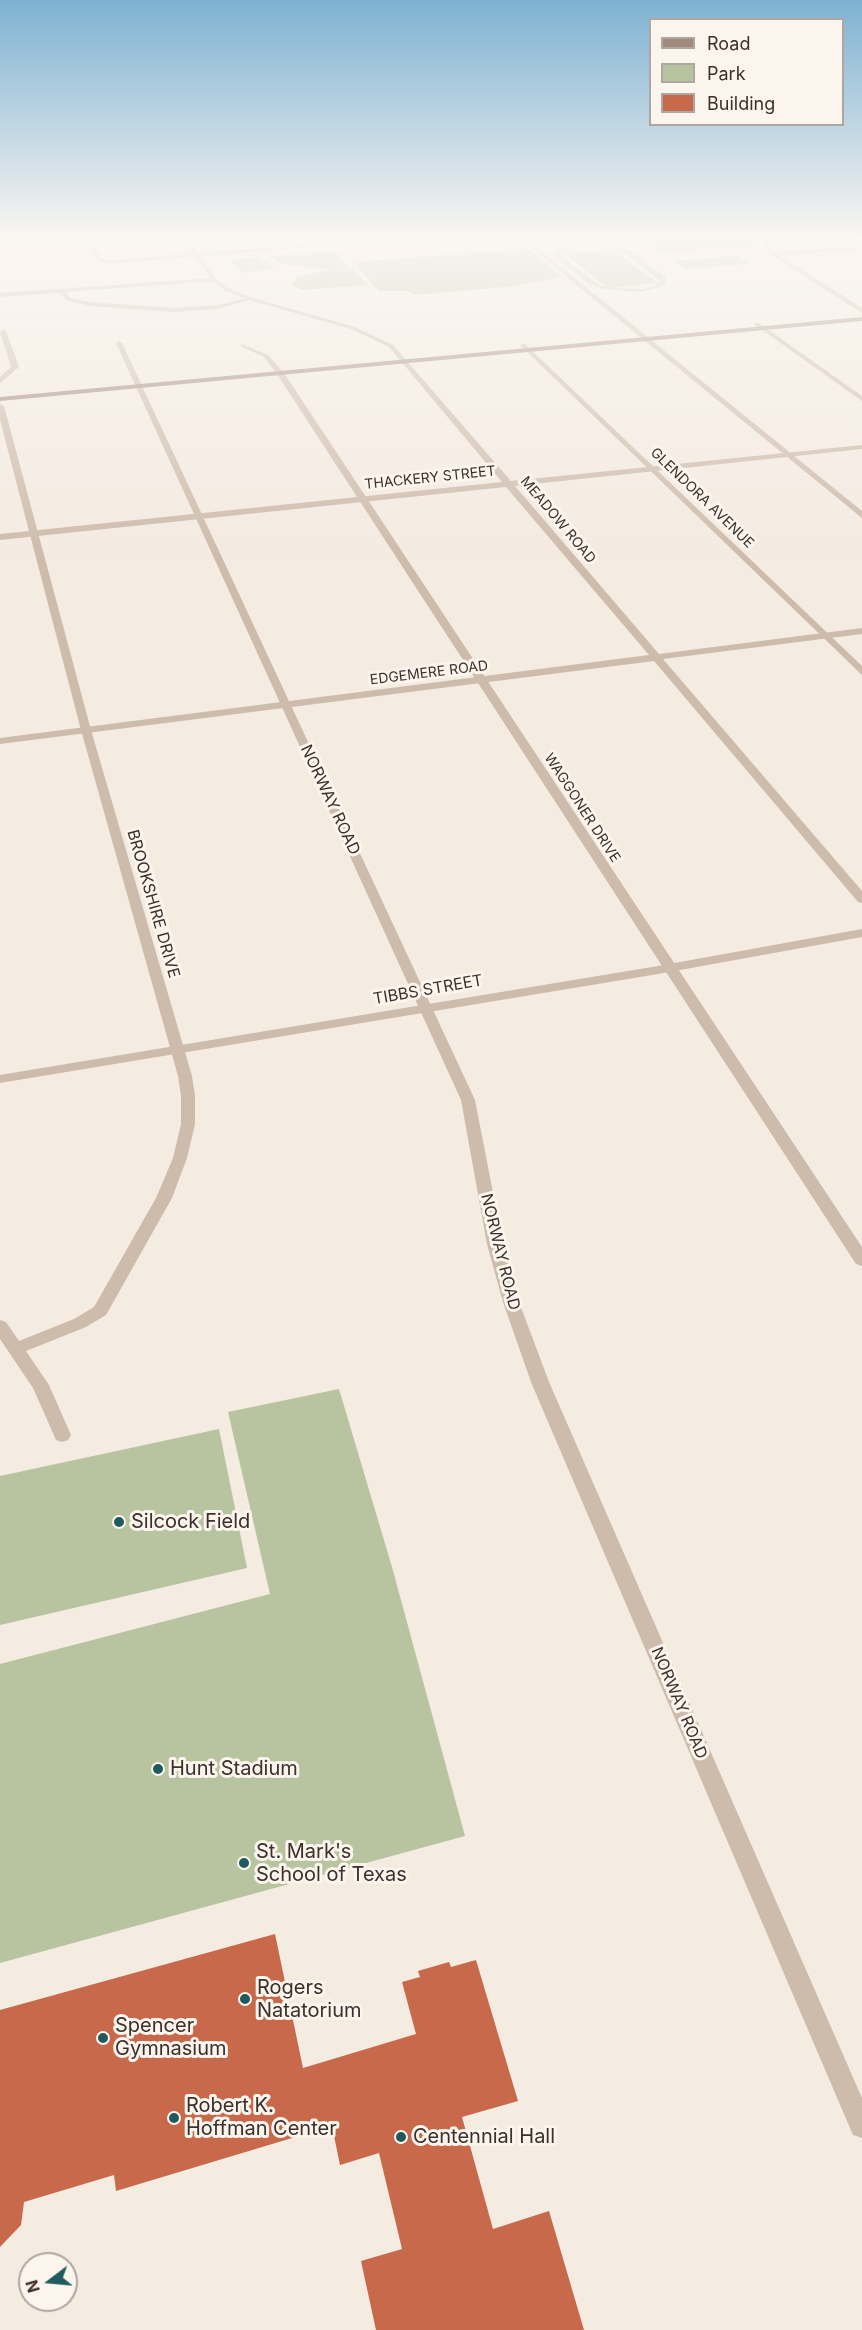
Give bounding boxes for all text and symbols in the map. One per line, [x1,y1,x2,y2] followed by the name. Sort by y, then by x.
[649,18,844,126] legend
[707,33,750,54] text: Road
[707,63,746,84] text: Park
[707,93,775,114] text: Building
[647,444,757,552] street label: GLENDORA AVENUE
[364,463,496,493] street label: THACKERY STREET
[517,473,599,567] street label: MEADOW ROAD
[369,657,489,689] street label: EDGEMERE ROAD
[296,742,364,858] street label: NORWAY ROAD
[540,750,624,866] street label: WAGGONER DRIVE
[123,828,183,980] street label: BROOKSHIRE DRIVE
[372,971,484,1009] street label: TIBBS STREET
[476,1192,524,1312] street label: NORWAY ROAD
[131,1510,250,1534] place label: Silcock Field
[112,1515,126,1529] marker: Silcock Field
[647,1644,711,1762] street label: NORWAY ROAD
[170,1757,298,1781] place label: Hunt Stadium
[151,1762,165,1776] marker: Hunt Stadium
[256,1840,407,1887] place label: St. Mark's School of Texas
[237,1856,251,1870] marker: St. Mark's School of Texas
[257,1976,362,2023] place label: Rogers Natatorium
[238,1992,252,2006] marker: Rogers Natatorium
[115,2014,226,2061] place label: Spencer Gymnasium
[96,2031,110,2045] marker: Spencer Gymnasium
[186,2094,337,2141] place label: Robert K. Hoffman Center
[167,2111,181,2125] marker: Robert K. Hoffman Center
[413,2125,555,2149] place label: Centennial Hall
[394,2130,408,2144] marker: Centennial Hall
[18,2252,78,2312] north arrow
[21,2278,44,2295] text: N

